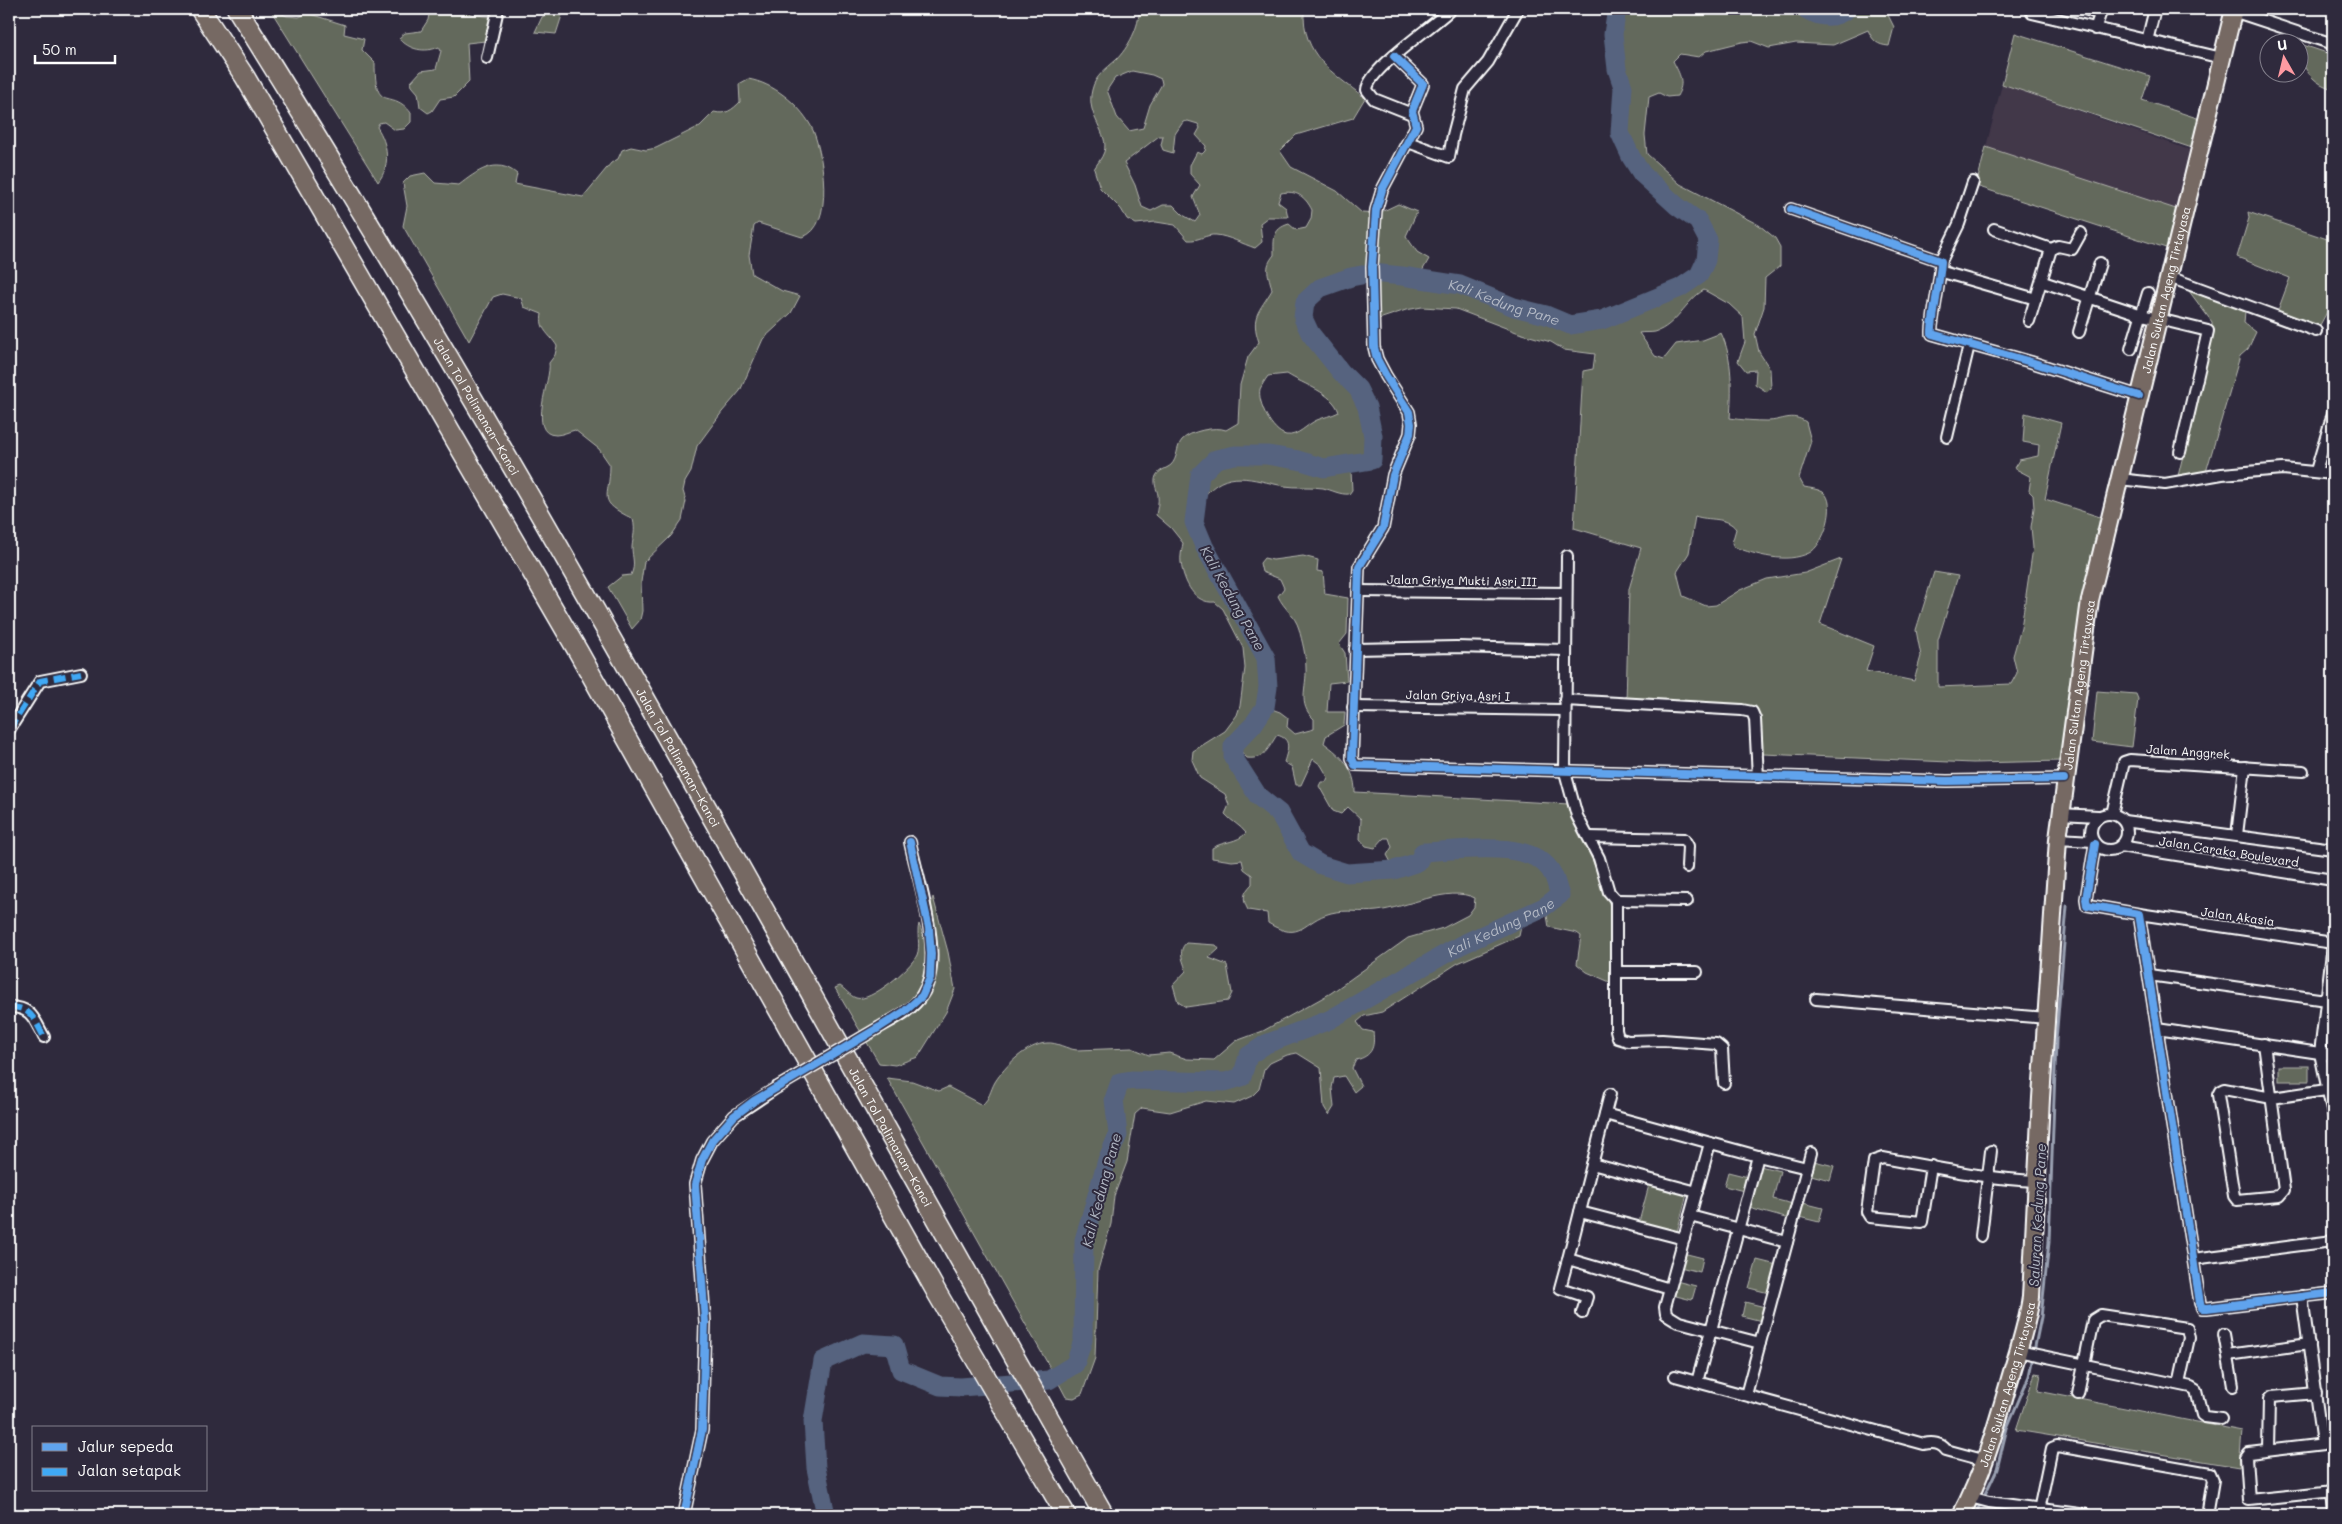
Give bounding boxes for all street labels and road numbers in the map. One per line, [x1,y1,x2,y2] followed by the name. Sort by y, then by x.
[2138,205,2194,375] street label: Jalan Sultan Ageng Tirtayasa
[430,334,524,478] street label: Jalan Tol Palimanan–Kanci
[1387,571,1537,589] street label: Jalan Griya Mukti Asri III
[2059,599,2098,771] street label: Jalan Sultan Ageng Tirtayasa
[633,685,724,830] street label: Jalan Tol Palimanan–Kanci
[1406,686,1510,704] street label: Jalan Griya Asri I
[2146,740,2230,762] street label: Jalan Anggrek
[2158,832,2300,870] street label: Jalan Caraka Boulevard
[2200,903,2276,929] street label: Jalan Akasia
[846,1064,936,1209] street label: Jalan Tol Palimanan–Kanci
[1975,1301,2038,1469] street label: Jalan Sultan Ageng Tirtayasa

